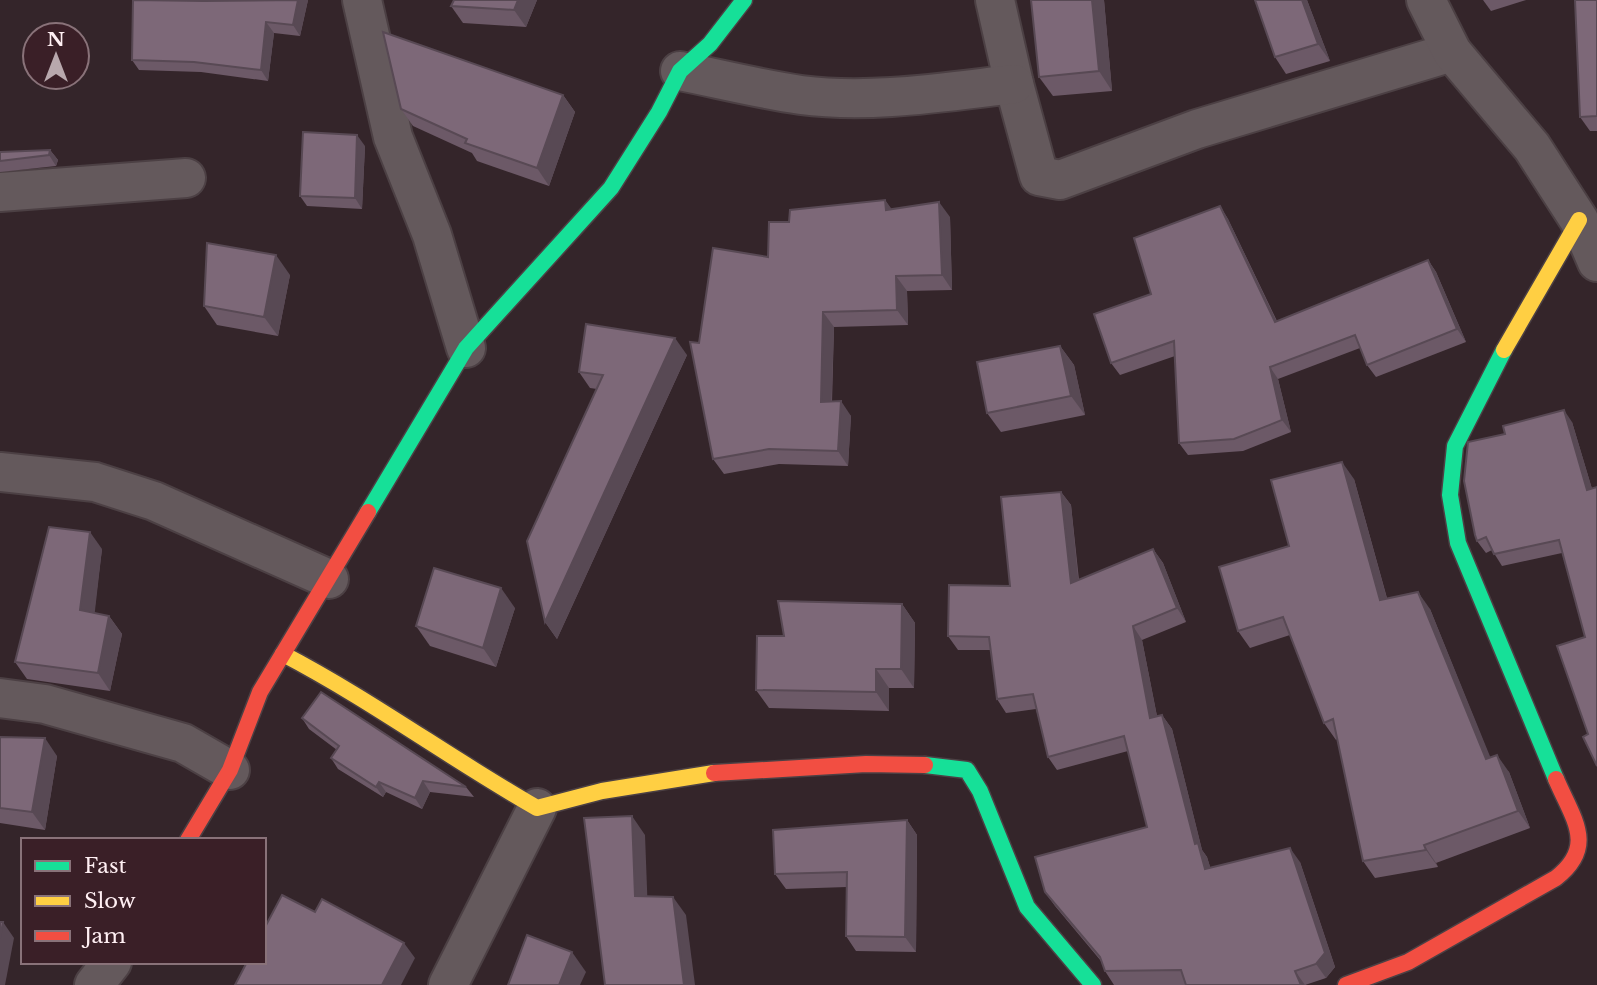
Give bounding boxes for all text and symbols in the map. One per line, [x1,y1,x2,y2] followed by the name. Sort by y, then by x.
[21,21,91,91] north arrow
[47,28,65,51] text: N
[21,838,266,964] legend
[84,853,126,879] text: Fast
[84,888,136,914] text: Slow
[81,923,126,949] text: Jam

